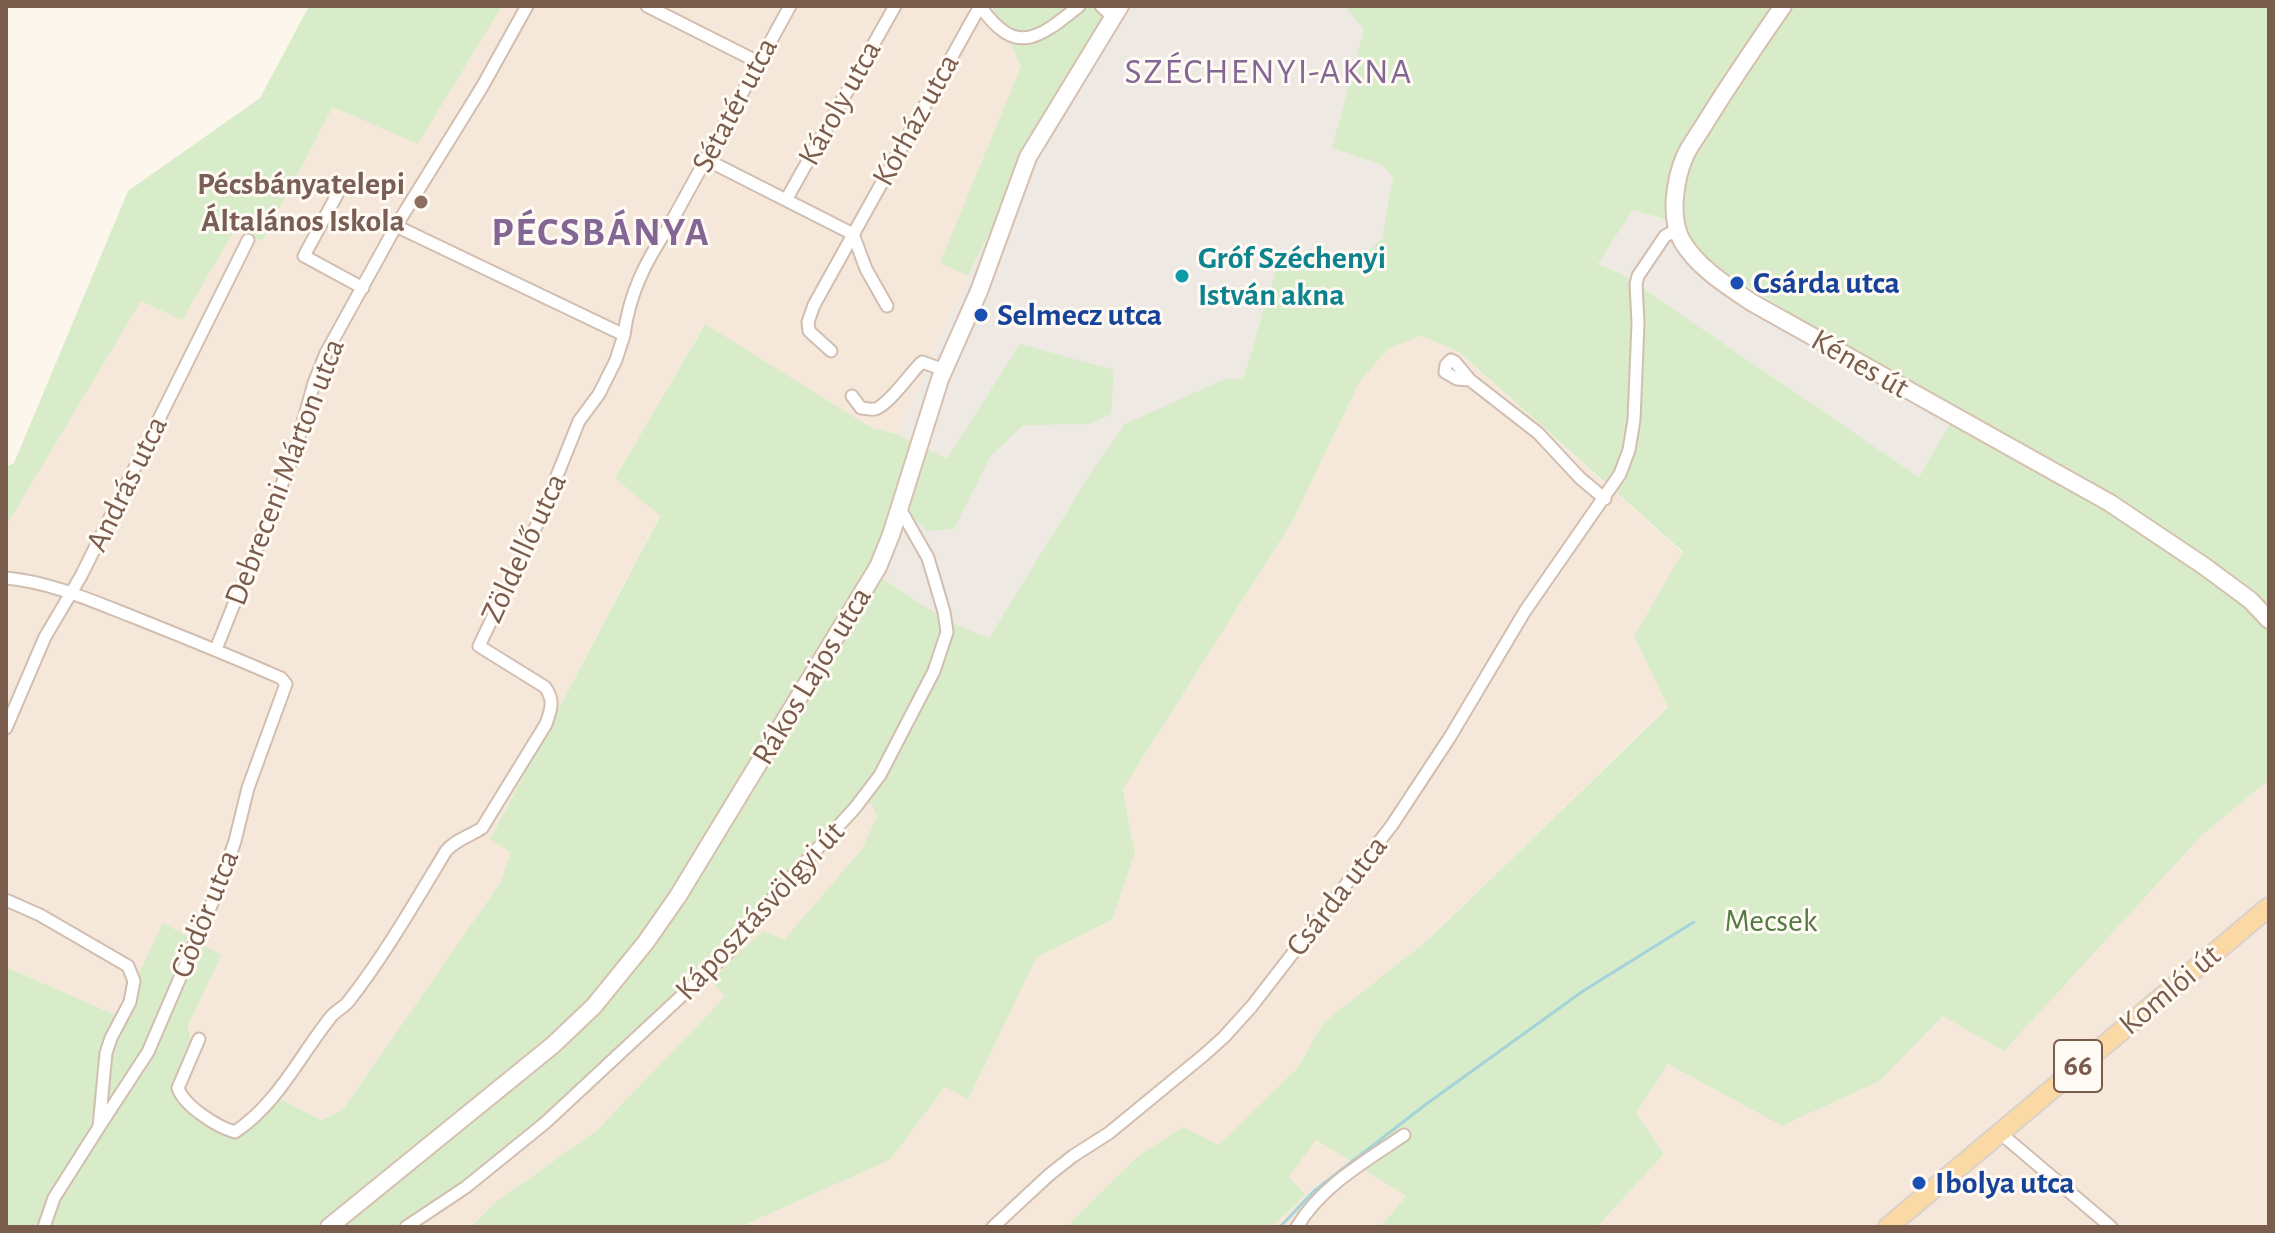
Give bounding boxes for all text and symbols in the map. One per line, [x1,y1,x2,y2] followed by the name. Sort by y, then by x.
[683,31,787,179] street label: Sétatér utca
[790,34,890,172] street label: Károly utca
[864,47,968,193] street label: Kórház utca
[1125,50,1413,94] district label: SZÉCHENYI-AKNA
[197,165,405,240] place label: Pécsbányatelepi Általános Iskola
[412,193,430,211] marker: Pécsbányatelepi Általános Iskola
[491,209,711,257] district label: PÉCSBÁNYA
[1198,239,1386,314] place label: Gróf Széchenyi István akna
[1753,264,1900,302] place label: Csárda utca
[1173,267,1191,285] marker: Gróf Széchenyi István akna
[1728,274,1746,292] marker: Csárda utca
[997,296,1162,334] place label: Selmecz utca
[972,306,990,324] marker: Selmecz utca
[1804,321,1916,407] street label: Kénes út
[216,333,354,611] street label: Debreceni Márton utca
[78,410,176,558] street label: András utca
[473,467,575,629] street label: Zöldellő utca
[744,580,880,772] street label: Rákos Lajos utca
[667,813,853,1009] street label: Káposztásvölgyi út
[1278,828,1396,964] street label: Csárda utca
[162,844,248,984] street label: Gödör utca
[1725,902,1817,940] park label: Mecsek
[2111,936,2229,1044] street label: Komlói út
[2054,1040,2102,1092] road number: 66
[1935,1164,2075,1202] place label: Ibolya utca
[1910,1174,1928,1192] marker: Ibolya utca

